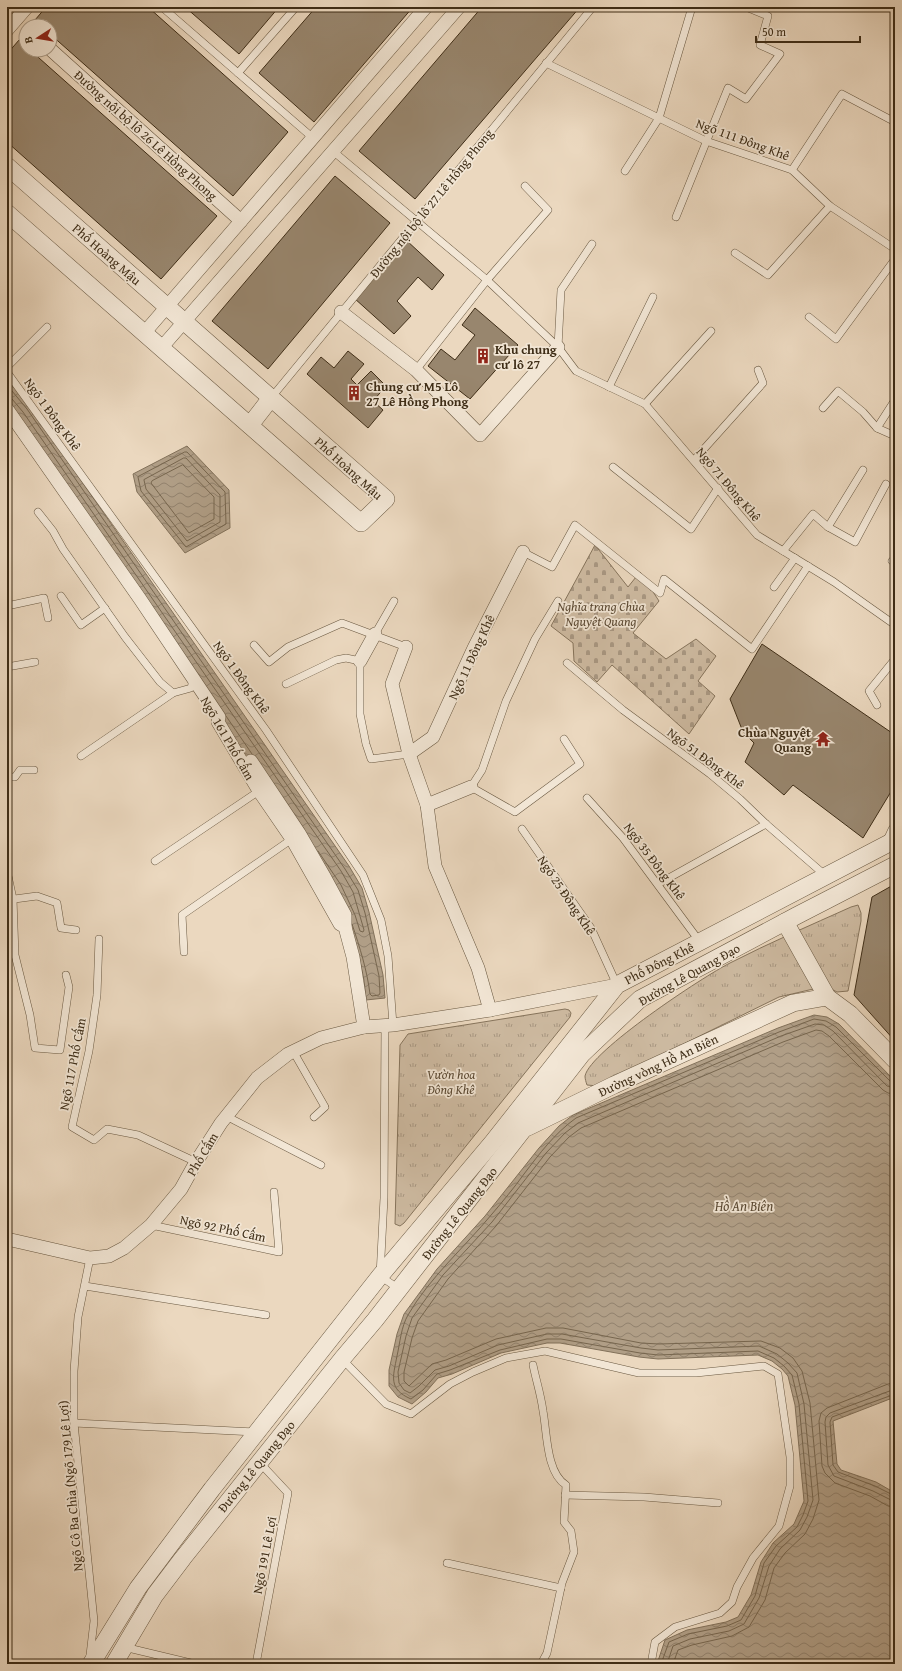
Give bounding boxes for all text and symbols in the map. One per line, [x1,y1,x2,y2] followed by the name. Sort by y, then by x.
[18,18,58,58] north arrow
[756,18,860,44] scale bar
[762,23,786,40] text: 50 m
[20,35,37,45] text: B
[70,66,222,205] street label: Đường nội bộ lô 26 Lê Hồng Phong
[693,114,792,165] street label: Ngõ 111 Đông Khê
[365,124,498,282] street label: Đường nội bộ lô 27 Lê Hồng Phong
[68,219,145,290] street label: Phố Hoàng Mậu
[495,340,557,374] place label: Khu chung cư lô 27
[474,347,492,365] building icon: Khu chung cư lô 27
[20,374,86,455] street label: Ngõ 1 Đông Khê
[366,377,469,411] place label: Chung cư M5 Lô 27 Lê Hồng Phong
[345,384,363,402] building icon: Chung cư M5 Lô 27 Lê Hồng Phong
[310,433,387,504] street label: Phố Hoàng Mậu
[692,443,765,526] street label: Ngõ 71 Đông Khê
[557,597,645,631] park label: Nghĩa trang Chùa Nguyệt Quang
[443,611,500,703] street label: Ngõ 11 Đông Khê
[209,637,275,718] street label: Ngõ 1 Đông Khê
[196,693,259,784] street label: Ngõ 161 Phố Cấm
[663,723,748,794] street label: Ngõ 51 Đông Khê
[738,723,811,757] place label: Chùa Nguyệt Quang
[814,730,832,748] temple icon: Chùa Nguyệt Quang
[619,819,690,904] street label: Ngõ 35 Đông Khê
[533,852,600,939] street label: Ngõ 25 Đông Khê
[621,938,697,989] street label: Phố Đông Khê
[635,938,744,1010] street label: Đường Lê Quang Đạo
[54,1016,91,1112] street label: Ngõ 117 Phố Cấm
[595,1029,722,1102] street label: Đường vòng Hồ An Biên
[427,1065,475,1099] park label: Vườn hoa Đông Khê
[182,1129,223,1180] street label: Phố Cấm
[417,1162,502,1264] street label: Đường Lê Quang Đạo
[714,1196,773,1216] water label: Hồ An Biên
[178,1210,268,1247] street label: Ngõ 92 Phố Cấm
[54,1400,87,1572] street label: Ngõ Cô Ba Chìa (Ngõ 179 Lê Lợi)
[213,1416,300,1516] street label: Đường Lê Quang Đạo
[248,1514,281,1595] street label: Ngõ 191 Lê Lợi

